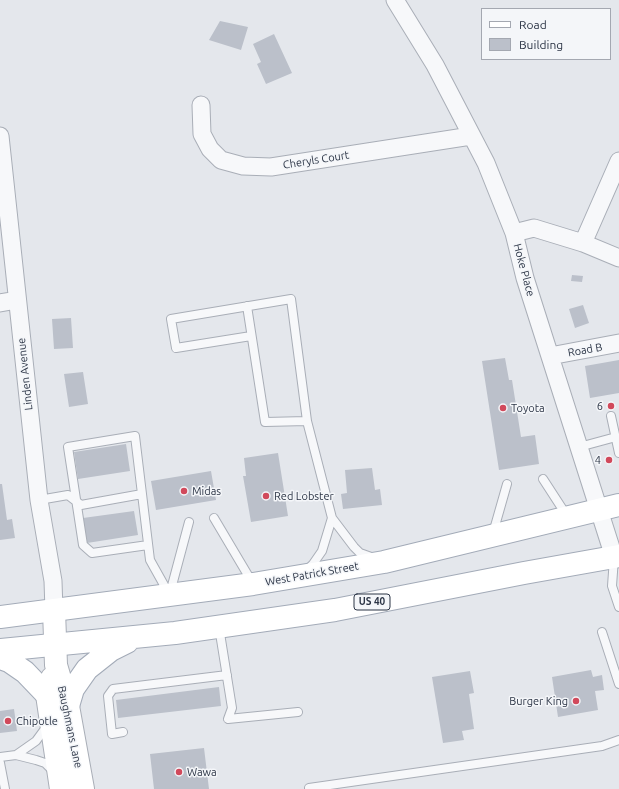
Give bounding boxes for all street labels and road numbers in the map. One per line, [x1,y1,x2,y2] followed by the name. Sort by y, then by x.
[282,148,350,172] street label: Cheryls Court
[511,242,537,298] street label: Hoke Place
[15,337,35,411] street label: Linden Avenue
[567,340,603,360] street label: Road B
[264,559,360,589] street label: West Patrick Street
[354,594,390,610] road number: US 40
[55,685,85,769] street label: Baughmans Lane

